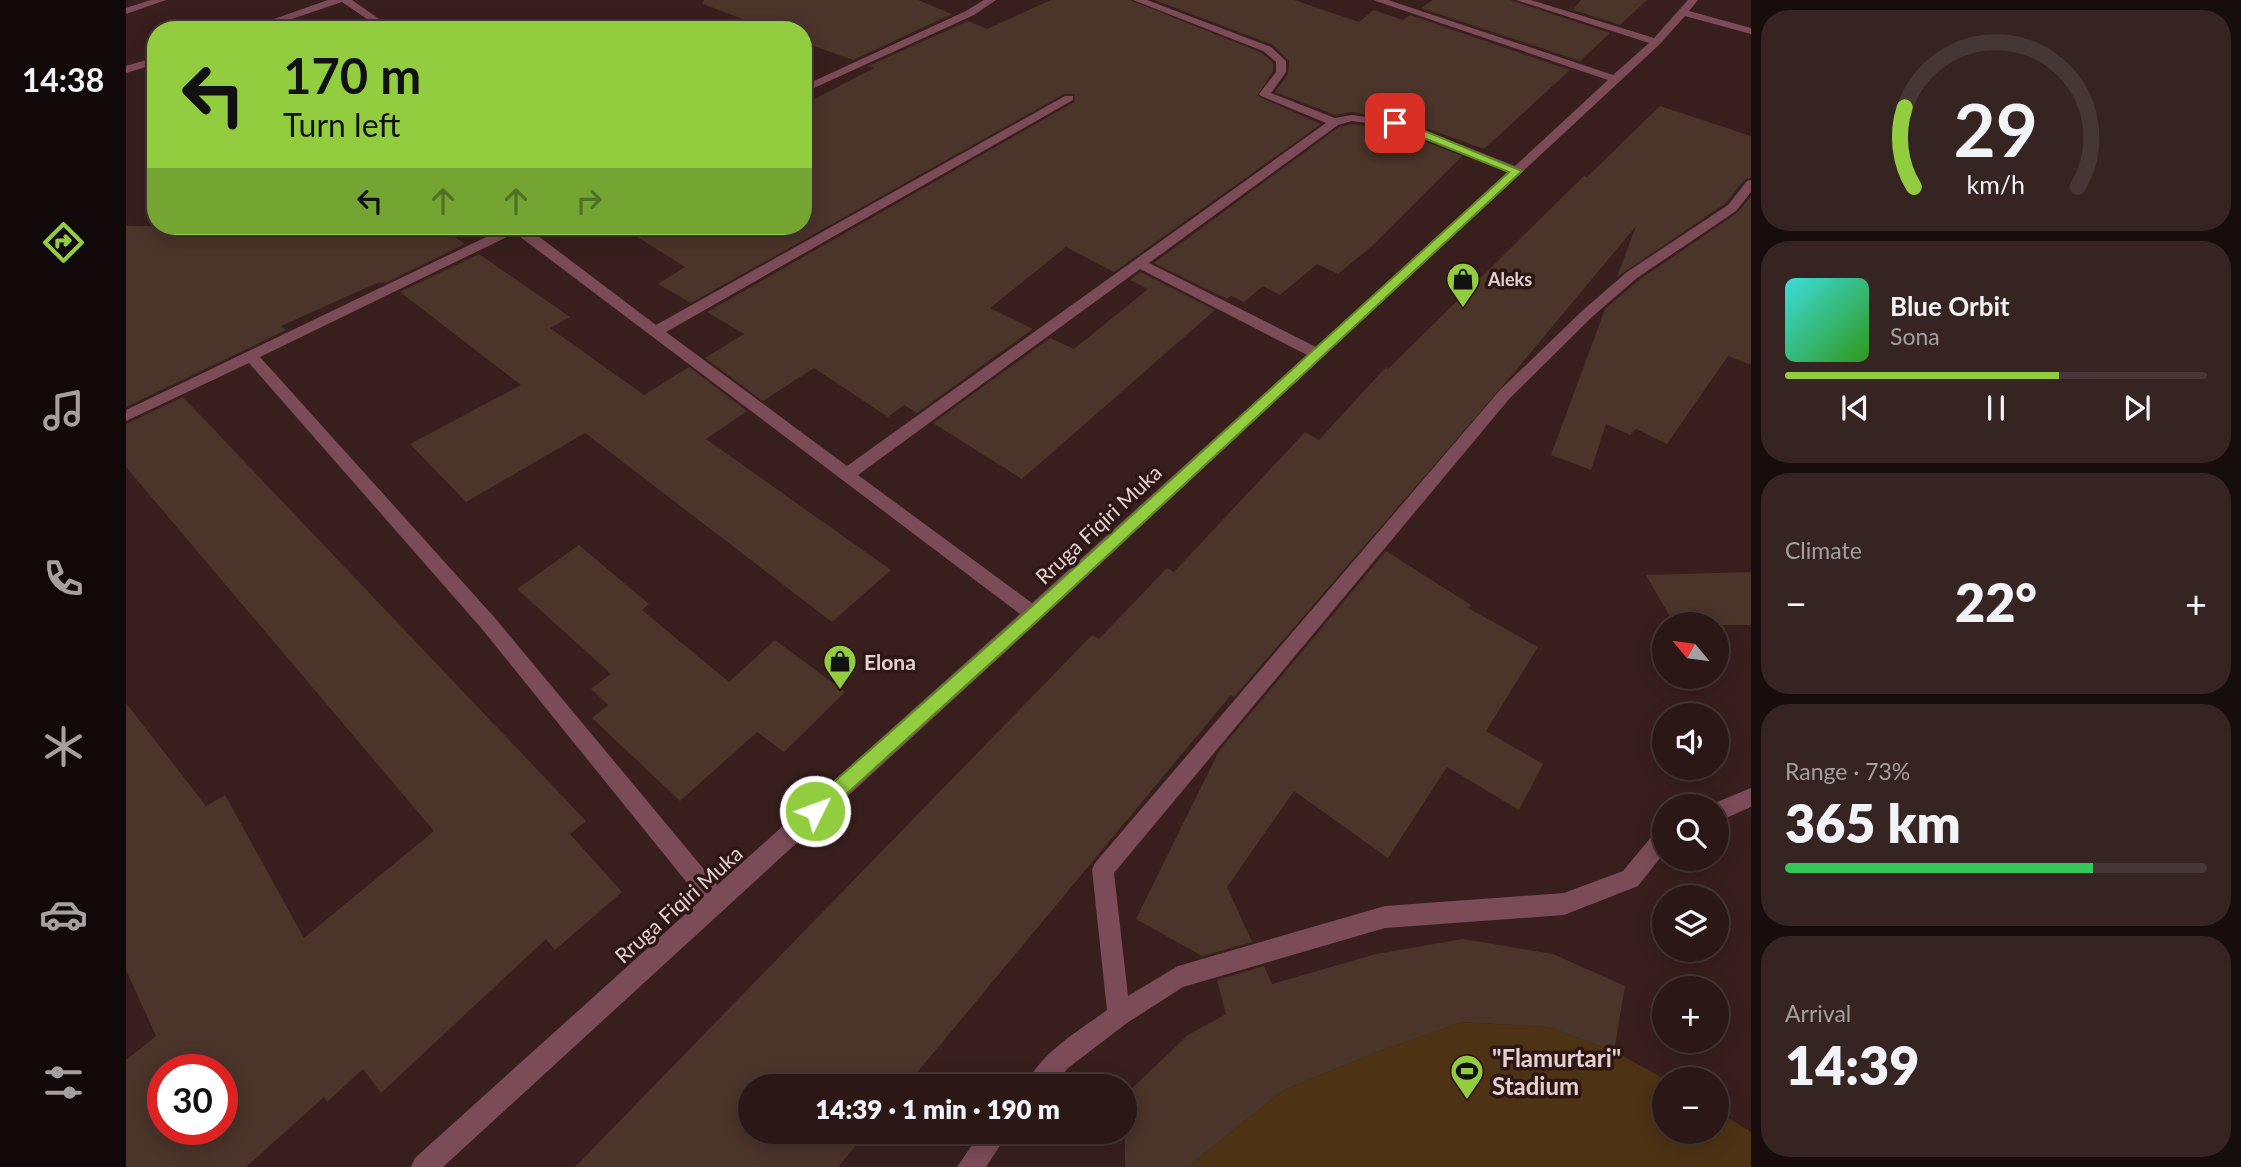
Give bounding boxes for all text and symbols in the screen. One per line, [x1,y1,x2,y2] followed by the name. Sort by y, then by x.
[283,46,421,104] text: 170 m
[168,49,259,140] icon: left
[22,60,104,99] text: 14:38
[1954,85,2038,173] text: 29
[1365,93,1425,153] pin
[1376,104,1414,142] icon: arrive
[283,105,400,144] text: Turn left
[1967,169,2025,199] text: km/h
[351,182,389,220] icon: left
[424,182,462,220] icon: ahead
[497,182,535,220] icon: ahead
[570,182,608,220] icon: right
[39,218,88,267] icon: directions
[1444,260,1482,309] shop icon: Aleks
[1487,268,1532,290] place label: Aleks
[1890,290,2010,322] text: Blue Orbit
[1890,322,1940,350] text: Sona
[39,386,88,435] icon: music
[1836,389,1874,427] icon: previous
[1977,389,2015,427] icon: pause
[2118,389,2156,427] icon: next
[1030,459,1166,589] street label: Rruga Fiqiri Muka
[1785,536,1862,564] text: Climate
[39,554,88,603] icon: phone
[1955,571,2037,633] text: 22°
[1785,580,1807,626] text: −
[2185,580,2207,626] text: +
[1652,612,1729,690] north arrow
[1652,612,1729,1144] map controls
[821,642,859,691] shop icon: Elona
[864,649,916,674] place label: Elona
[1652,703,1729,780] button: sound
[39,722,88,771] icon: climate
[1785,757,1910,785] text: Range · 73%
[778,774,852,848] position arrow
[1785,792,1961,854] text: 365 km
[1652,794,1729,871] button: search
[609,840,747,968] street label: Rruga Fiqiri Muka
[1652,885,1729,962] button: layers
[39,890,88,939] icon: car
[1652,976,1729,1053] button: +
[1785,999,1851,1027] text: Arrival
[1785,1034,1919,1096] text: 14:39
[1492,1043,1621,1100] place label: "Flamurtari" Stadium
[1448,1052,1486,1101] sports icon: "Flamurtari" Stadium
[147,1054,238,1145] speed limit sign: 30
[39,1058,88,1107] icon: filters
[1652,1067,1729,1144] button: −
[815,1093,1060,1125] text: 14:39 · 1 min · 190 m

